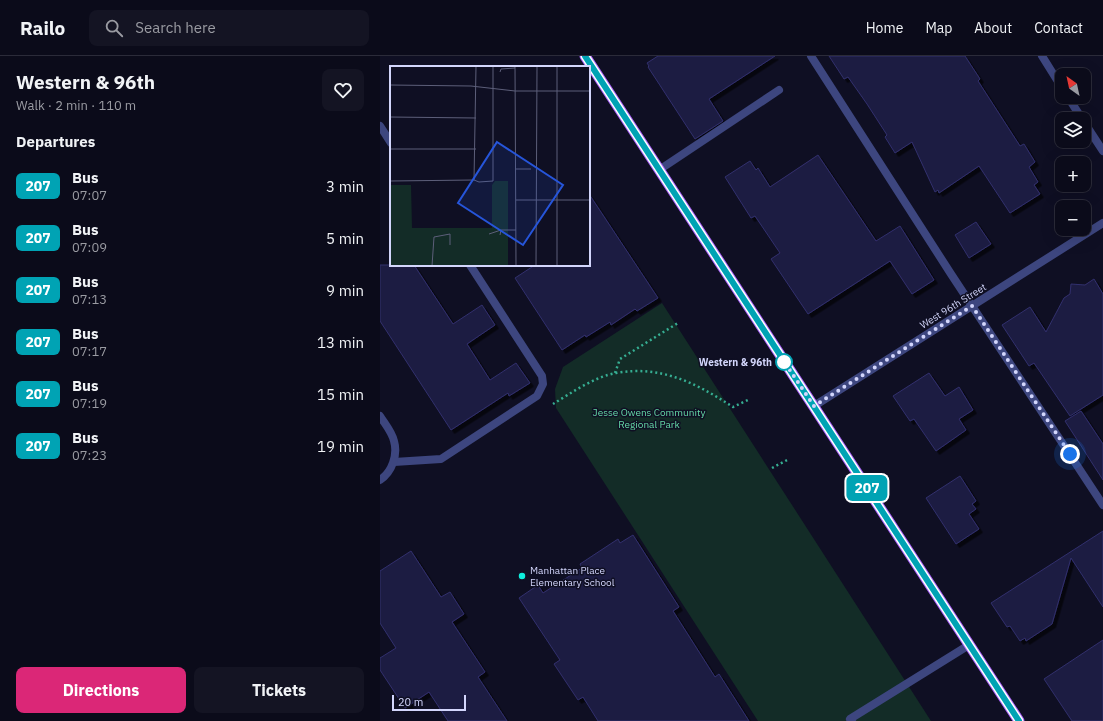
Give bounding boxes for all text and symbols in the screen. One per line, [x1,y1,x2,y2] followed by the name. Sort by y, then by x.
[89,10,369,46] search box
[20,16,65,40] text: Railo
[103,17,125,39] icon: search
[135,18,216,37] text: Search here
[866,19,903,37] text: Home
[925,19,952,37] text: Map
[974,19,1012,37] text: About
[1034,19,1083,37] text: Contact
[390,66,590,266] inset map
[1055,68,1091,104] north arrow
[1055,68,1091,236] map controls
[322,69,364,111] button: heart
[16,70,155,94] text: Western & 96th
[16,97,136,114] text: Walk · 2 min · 110 m
[1055,112,1091,148] button: layers
[16,132,95,151] text: Departures
[1055,156,1091,192] button: +
[72,168,99,187] text: Bus
[25,177,51,195] text: 207
[326,177,364,196] text: 3 min
[72,187,107,204] text: 07:07
[1055,200,1091,236] button: −
[72,220,99,239] text: Bus
[25,229,51,247] text: 207
[326,229,364,248] text: 5 min
[72,239,107,256] text: 07:09
[72,272,99,291] text: Bus
[917,280,989,332] street label: West 96th Street
[25,281,51,299] text: 207
[326,281,364,300] text: 9 min
[72,291,107,308] text: 07:13
[72,324,99,343] text: Bus
[25,333,51,351] text: 207
[317,333,364,352] text: 13 min
[72,343,107,360] text: 07:17
[775,353,793,371] marker: Western & 96th
[699,356,772,369] place label: Western & 96th
[72,376,99,395] text: Bus
[25,385,51,403] text: 207
[317,385,364,404] text: 15 min
[72,395,107,412] text: 07:19
[593,406,705,431] park label: Jesse Owens Community Regional Park
[72,428,99,447] text: Bus
[25,437,51,455] text: 207
[317,437,364,456] text: 19 min
[1060,444,1080,464] your location
[72,447,107,464] text: 07:23
[844,475,890,501] line badge: 207
[854,479,880,497] text: 207
[530,564,615,589] place label: Manhattan Place Elementary School
[517,571,527,581] marker: Manhattan Place Elementary School
[16,667,186,713] button: Directions
[194,667,364,713] button: Tickets
[392,693,466,712] scale bar
[398,695,423,709] text: 20 m

